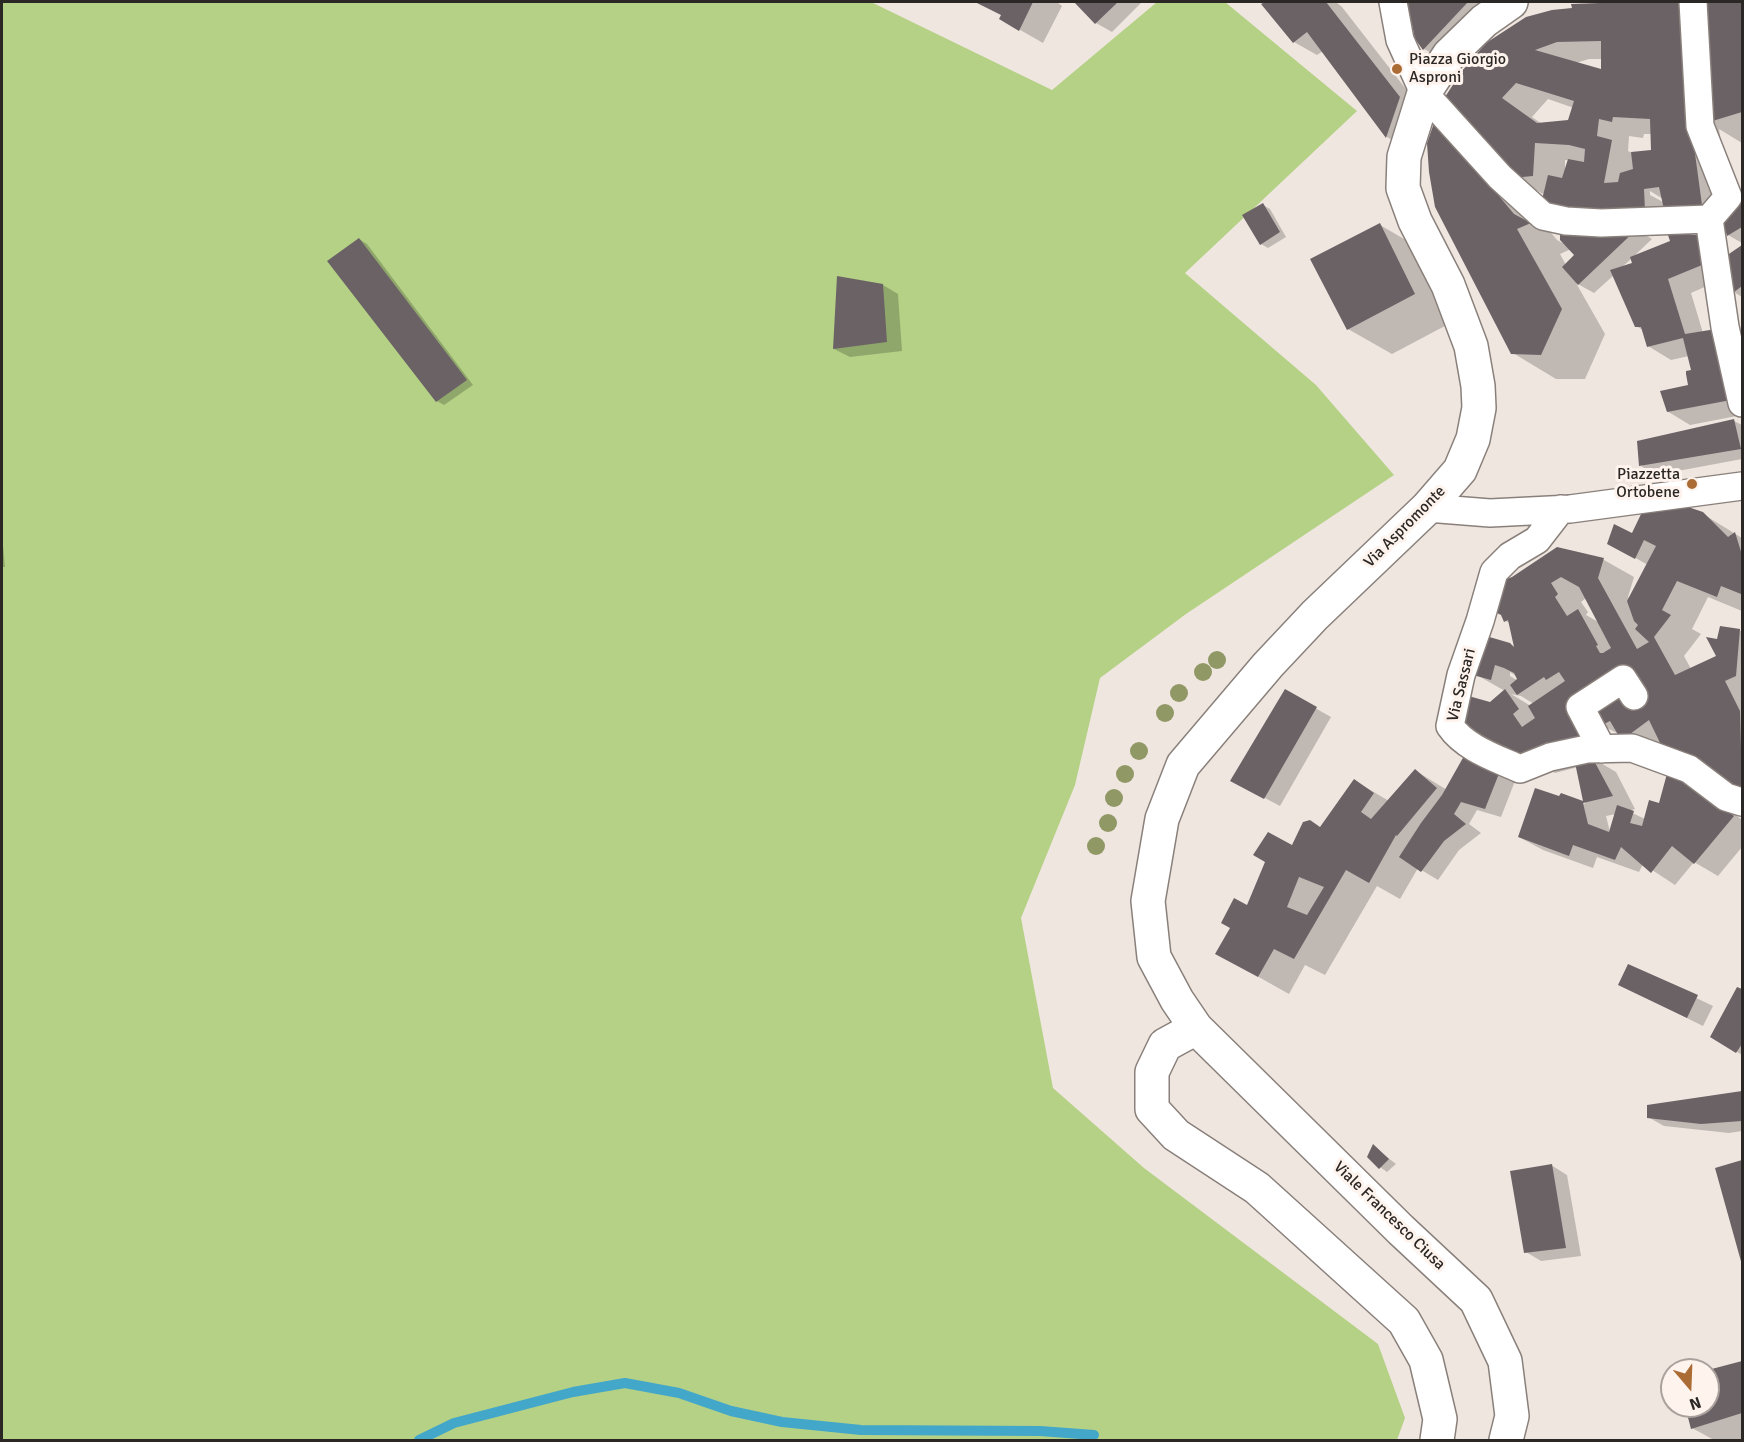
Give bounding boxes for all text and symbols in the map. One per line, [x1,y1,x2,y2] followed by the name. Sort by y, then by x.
[1409,50,1506,88] place label: Piazza Giorgio Asproni
[1390,62,1404,76] marker: Piazza Giorgio Asproni
[1616,465,1680,503] place label: Piazzetta Ortobene
[1685,477,1699,491] marker: Piazzetta Ortobene
[1360,482,1450,572] street label: Via Aspromonte
[1444,646,1480,724] street label: Via Sassari
[1329,1158,1449,1274] street label: Viale Francesco Ciusa
[1660,1358,1720,1418] north arrow
[1687,1392,1704,1414] text: N

